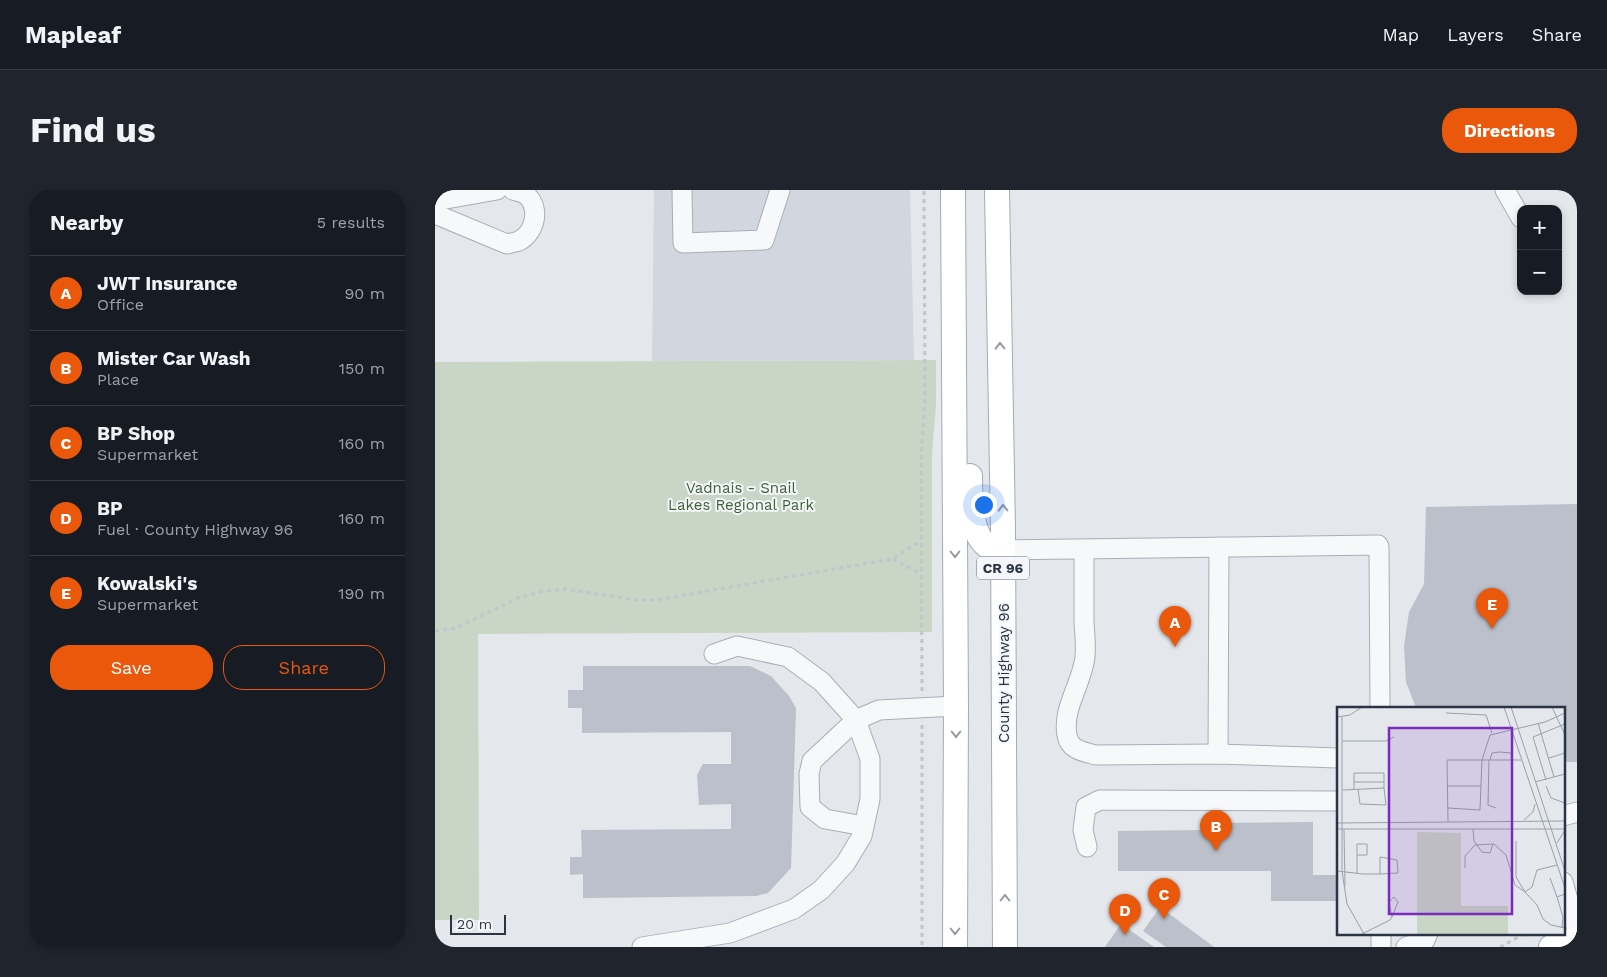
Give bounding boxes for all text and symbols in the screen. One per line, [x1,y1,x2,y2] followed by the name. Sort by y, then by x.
[25,21,121,49] text: Mapleaf
[1382,24,1419,45] text: Map
[1447,24,1504,45] text: Layers
[1532,24,1582,45] text: Share
[1442,108,1577,153] button: Directions
[30,109,156,151] text: Find us
[1517,205,1562,295] map controls
[1517,205,1562,250] button: +
[50,210,123,235] text: Nearby
[317,213,385,232] text: 5 results
[1517,250,1562,295] button: −
[97,272,238,295] text: JWT Insurance
[61,284,71,303] text: A
[344,284,385,303] text: 90 m
[97,295,144,314] text: Office
[995,342,1005,350] one-way arrow
[97,347,251,370] text: Mister Car Wash
[61,359,71,378] text: B
[339,359,385,378] text: 150 m
[97,370,139,389] text: Place
[97,422,175,445] text: BP Shop
[61,434,71,453] text: C
[338,434,385,453] text: 160 m
[97,445,198,464] text: Supermarket
[668,479,814,514] park label: Vadnais - Snail Lakes Regional Park
[971,492,997,518] your location
[97,497,123,520] text: BP
[998,504,1008,512] one-way arrow
[60,509,72,528] text: D
[338,509,385,528] text: 160 m
[97,520,293,539] text: Fuel · County Highway 96
[950,550,960,558] one-way arrow
[977,556,1029,579] road number: CR 96
[97,572,197,595] text: Kowalski's
[61,584,71,603] text: E
[338,584,385,603] text: 190 m
[1476,588,1508,629] pin: E
[97,595,198,614] text: Supermarket
[995,603,1013,743] street label: County Highway 96
[1159,606,1191,647] pin: A
[50,645,213,690] button: Save
[223,645,385,690] button: Share
[1337,707,1565,934] inset map
[951,730,961,738] one-way arrow
[1200,810,1232,851] pin: B
[1148,878,1180,919] pin: C
[1000,894,1010,902] one-way arrow
[1109,894,1141,935] pin: D
[450,912,506,935] scale bar
[457,916,492,932] text: 20 m
[950,928,960,935] one-way arrow

